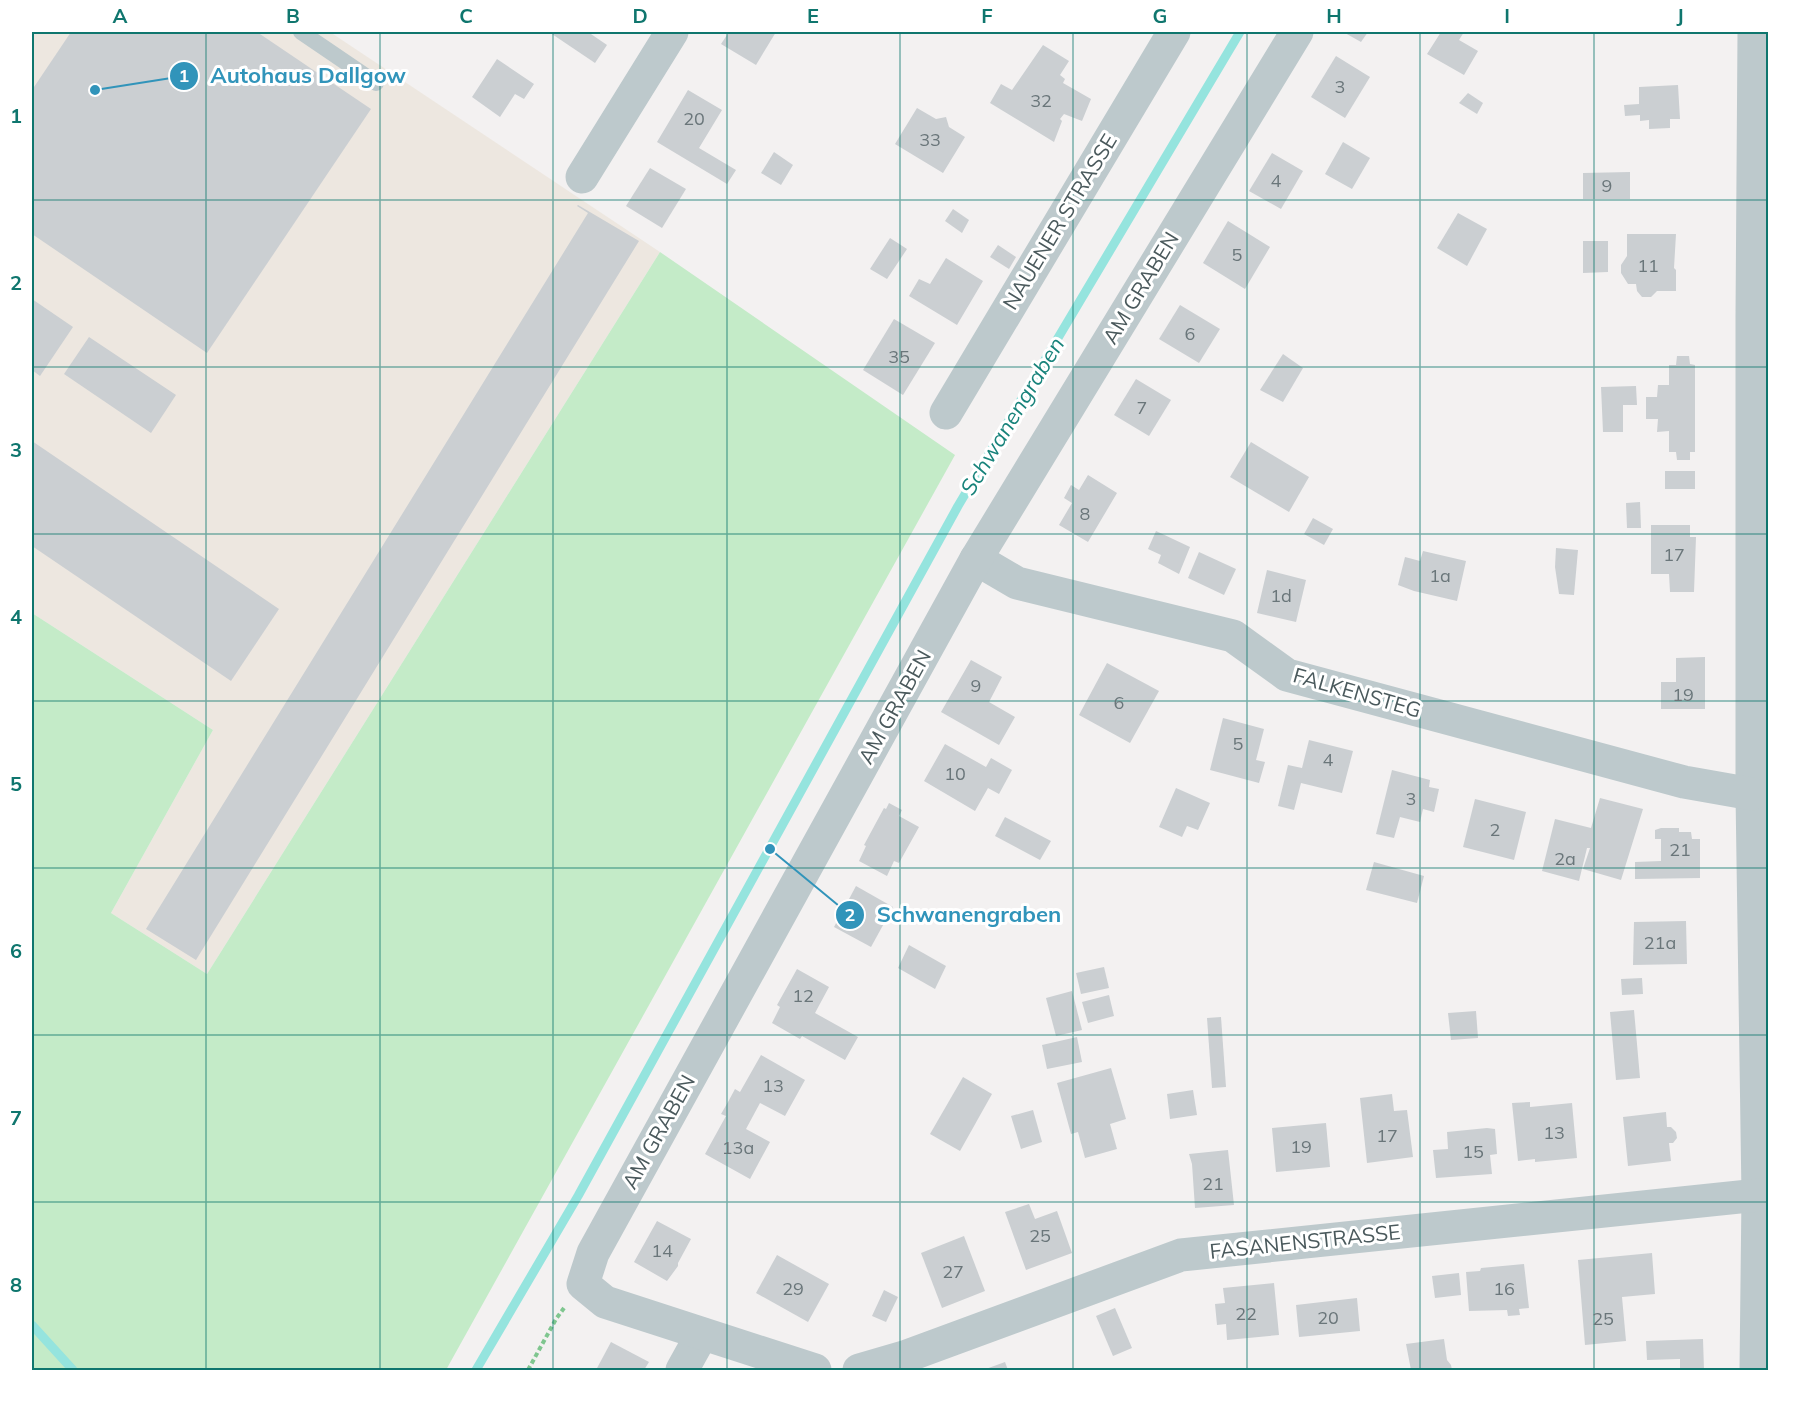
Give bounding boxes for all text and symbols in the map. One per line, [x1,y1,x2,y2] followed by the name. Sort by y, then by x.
[113,3,128,28] text: A
[286,3,300,28] text: B
[459,3,473,28] text: C
[632,3,648,28] text: D
[807,3,819,28] text: E
[981,3,993,28] text: F
[1153,3,1167,28] text: G
[1326,3,1342,28] text: H
[1504,3,1510,28] text: I
[1676,3,1684,28] text: J
[169,56,418,96] callout: Autohaus Dallgow
[210,61,406,89] text: Autohaus Dallgow
[179,64,189,87] text: 1
[1335,75,1345,98] house number: 3
[1030,89,1052,112] house number: 32
[10,103,22,128] text: 1
[683,107,705,130] house number: 20
[919,128,941,151] house number: 33
[996,129,1122,314] street label: NAUENER STRASSE
[1271,169,1282,192] house number: 4
[1602,174,1612,197] house number: 9
[1096,227,1184,348] street label: AM GRABEN
[1232,243,1243,266] house number: 5
[1637,254,1659,277] house number: 11
[10,270,22,295] text: 2
[1185,322,1195,345] house number: 6
[954,332,1070,500] water label: Schwanengraben
[888,345,910,368] house number: 35
[1137,396,1147,419] house number: 7
[10,437,22,462] text: 3
[1080,502,1090,525] house number: 8
[1663,543,1685,566] house number: 17
[1429,564,1451,587] house number: 1a
[1270,584,1292,607] house number: 1d
[10,604,22,629] text: 4
[852,645,936,768] street label: AM GRABEN
[1290,661,1424,723] street label: FALKENSTEG
[971,674,981,697] house number: 9
[1672,683,1694,706] house number: 19
[1114,691,1124,714] house number: 6
[1233,732,1244,755] house number: 5
[1323,748,1334,771] house number: 4
[944,762,966,785] house number: 10
[10,771,22,796] text: 5
[1406,787,1416,810] house number: 3
[1490,818,1500,841] house number: 2
[1669,838,1691,861] house number: 21
[1554,847,1576,870] house number: 2a
[835,895,1074,935] callout: Schwanengraben
[877,900,1061,928] text: Schwanengraben
[845,903,855,926] text: 2
[1644,931,1676,954] house number: 21a
[10,938,22,963] text: 6
[792,984,814,1007] house number: 12
[616,1070,700,1193] street label: AM GRABEN
[762,1074,784,1097] house number: 13
[10,1105,22,1130] text: 7
[1543,1121,1565,1144] house number: 13
[1376,1124,1398,1147] house number: 17
[1290,1135,1312,1158] house number: 19
[722,1136,754,1159] house number: 13a
[1462,1140,1484,1163] house number: 15
[1202,1172,1224,1195] house number: 21
[1208,1218,1402,1264] street label: FASANENSTRASSE
[1029,1224,1051,1247] house number: 25
[651,1239,673,1262] house number: 14
[942,1260,964,1283] house number: 27
[10,1272,22,1297] text: 8
[782,1277,804,1300] house number: 29
[1493,1277,1515,1300] house number: 16
[1235,1302,1257,1325] house number: 22
[1317,1306,1339,1329] house number: 20
[1592,1307,1614,1330] house number: 25

